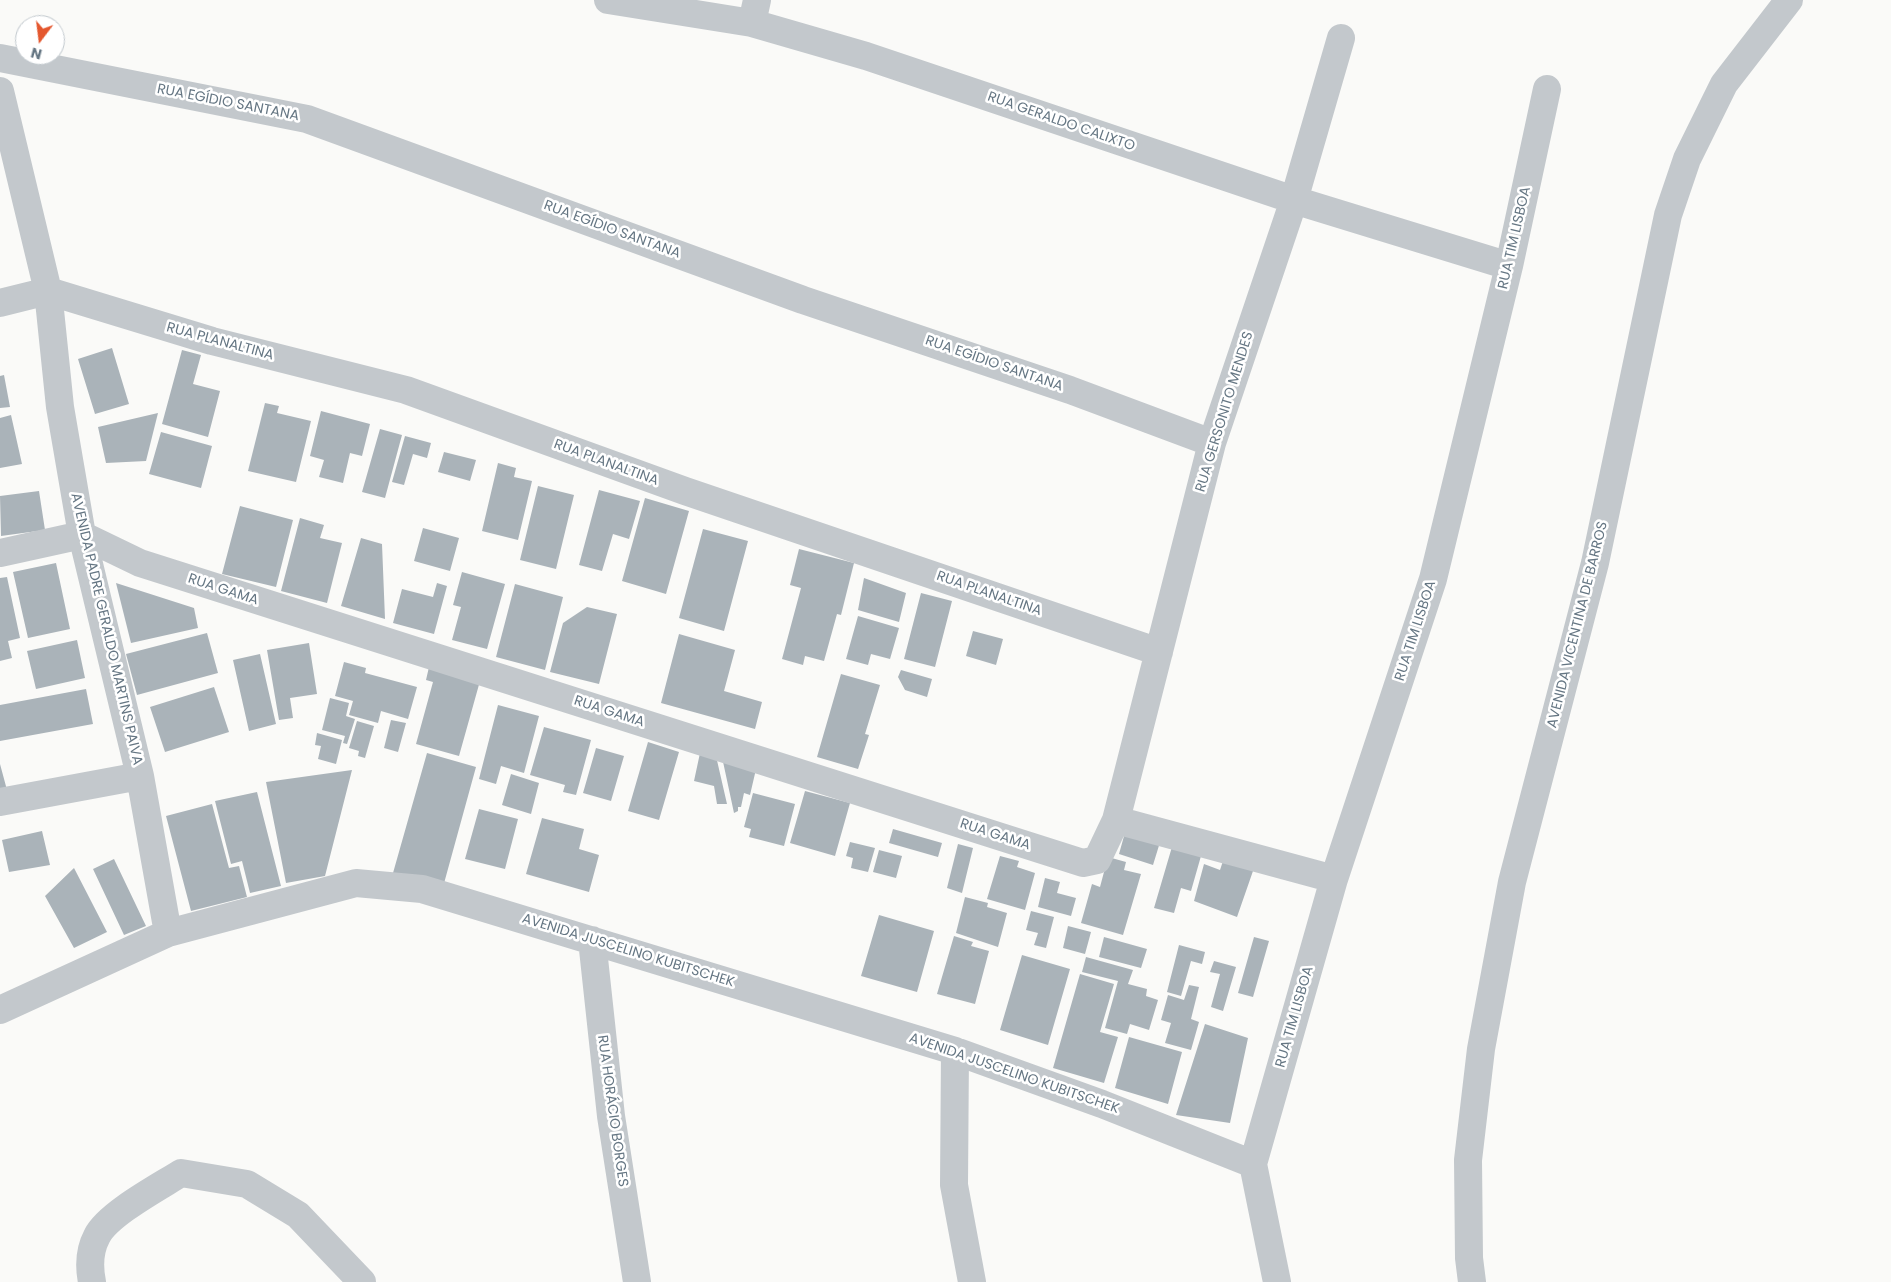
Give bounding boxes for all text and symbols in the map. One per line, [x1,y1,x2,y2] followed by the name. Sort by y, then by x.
[15,15,65,65] north arrow
[29,43,44,65] text: N
[155,81,301,125] street label: RUA EGÍDIO SANTANA
[985,89,1137,155] street label: RUA GERALDO CALIXTO
[1495,185,1535,291] street label: RUA TIM LISBOA
[541,197,683,263] street label: RUA EGÍDIO SANTANA
[165,320,275,364] street label: RUA PLANALTINA
[1193,330,1257,494] street label: RUA GERSONITO MENDES
[923,333,1065,395] street label: RUA EGÍDIO SANTANA
[551,436,661,490] street label: RUA PLANALTINA
[66,491,146,767] street label: AVENIDA PADRE GERALDO MARTINS PAIVA
[1544,520,1612,730] street label: AVENIDA VICENTINA DE BARROS
[934,568,1044,620] street label: RUA PLANALTINA
[186,571,260,609] street label: RUA GAMA
[1392,579,1440,683] street label: RUA TIM LISBOA
[572,693,646,731] street label: RUA GAMA
[958,816,1032,854] street label: RUA GAMA
[520,911,736,991] street label: AVENIDA JUSCELINO KUBITSCHEK
[1272,964,1318,1070] street label: RUA TIM LISBOA
[907,1030,1121,1118] street label: AVENIDA JUSCELINO KUBITSCHEK
[593,1034,631,1188] street label: RUA HORÁCIO BORGES

